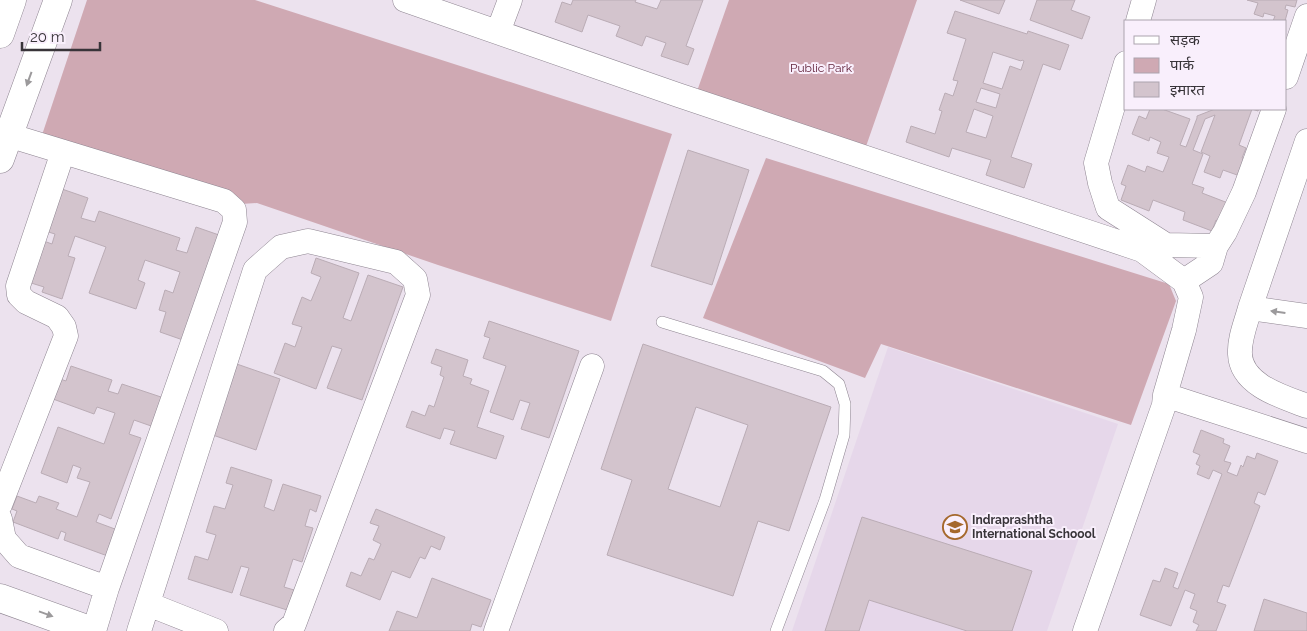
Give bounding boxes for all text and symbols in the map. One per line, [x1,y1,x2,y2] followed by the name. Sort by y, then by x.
[22,20,100,52] scale bar
[1124,20,1287,110] legend
[30,28,65,46] text: 20 m
[1170,31,1200,49] text: सड़क
[1170,56,1194,74] text: पार्क
[790,61,853,75] park label: Public Park
[25,71,32,86] one-way arrow
[1170,81,1205,99] text: इमारत
[1270,308,1286,316] one-way arrow
[972,513,1096,541] place label: Indraprashtha International Schoool
[942,514,968,540] school or university icon: Indraprashtha International Schoool
[39,610,54,618] one-way arrow

